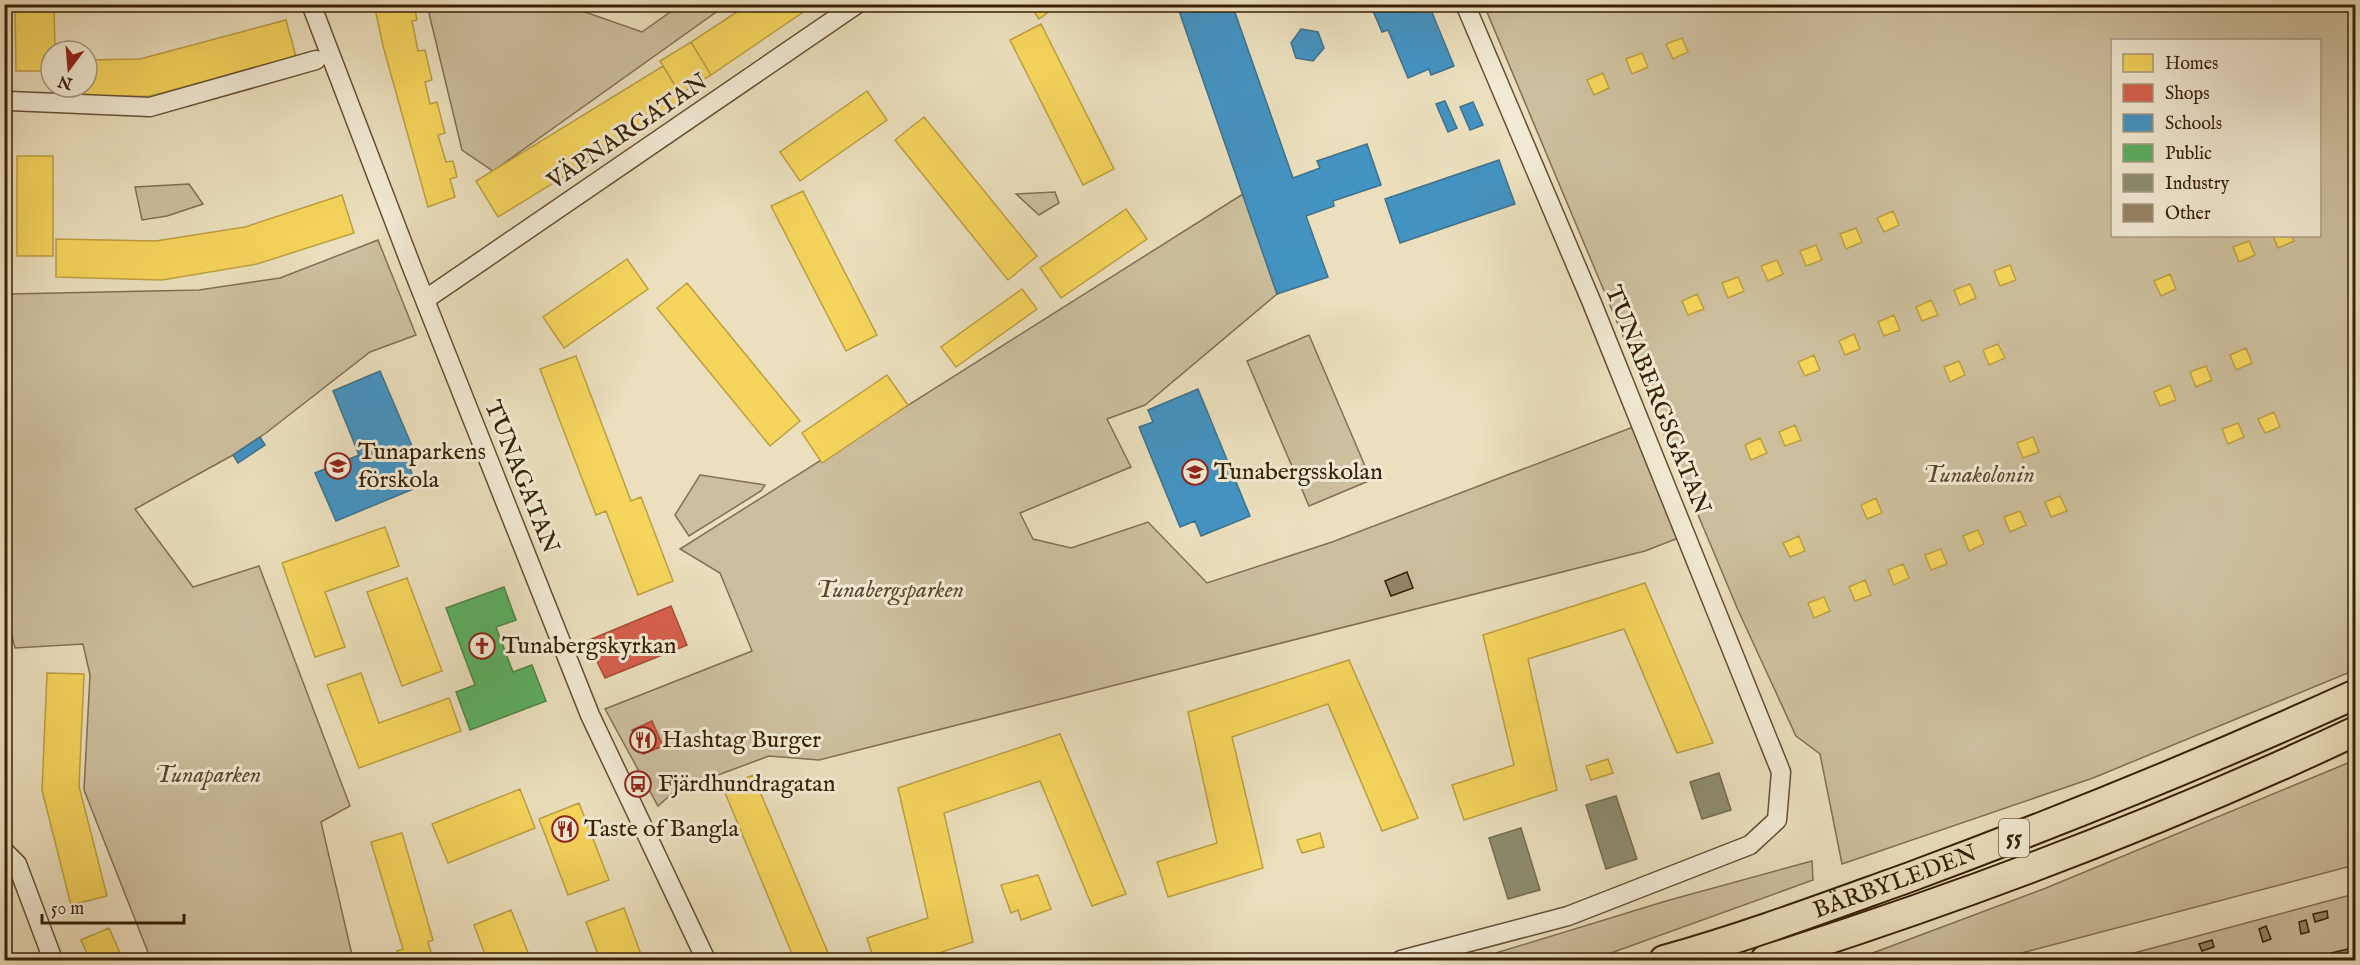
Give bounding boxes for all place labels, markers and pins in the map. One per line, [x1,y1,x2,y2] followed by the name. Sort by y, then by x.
[358,437,486,496] place label: Tunaparkens förskola
[323,451,353,481] school or university icon: Tunaparkens förskola
[1180,457,1210,487] school or university icon: Tunabergsskolan
[1214,457,1383,488] place label: Tunabergsskolan
[467,631,497,661] church icon: Tunabergskyrkan
[502,631,677,662] place label: Tunabergskyrkan
[628,725,658,755] restaurant icon: Hashtag Burger
[662,725,821,756] place label: Hashtag Burger
[623,769,653,799] bus stop icon: Fjärdhundragatan
[658,769,836,800] place label: Fjärdhundragatan
[550,814,580,844] restaurant icon: Taste of Bangla
[584,814,739,845] place label: Taste of Bangla

